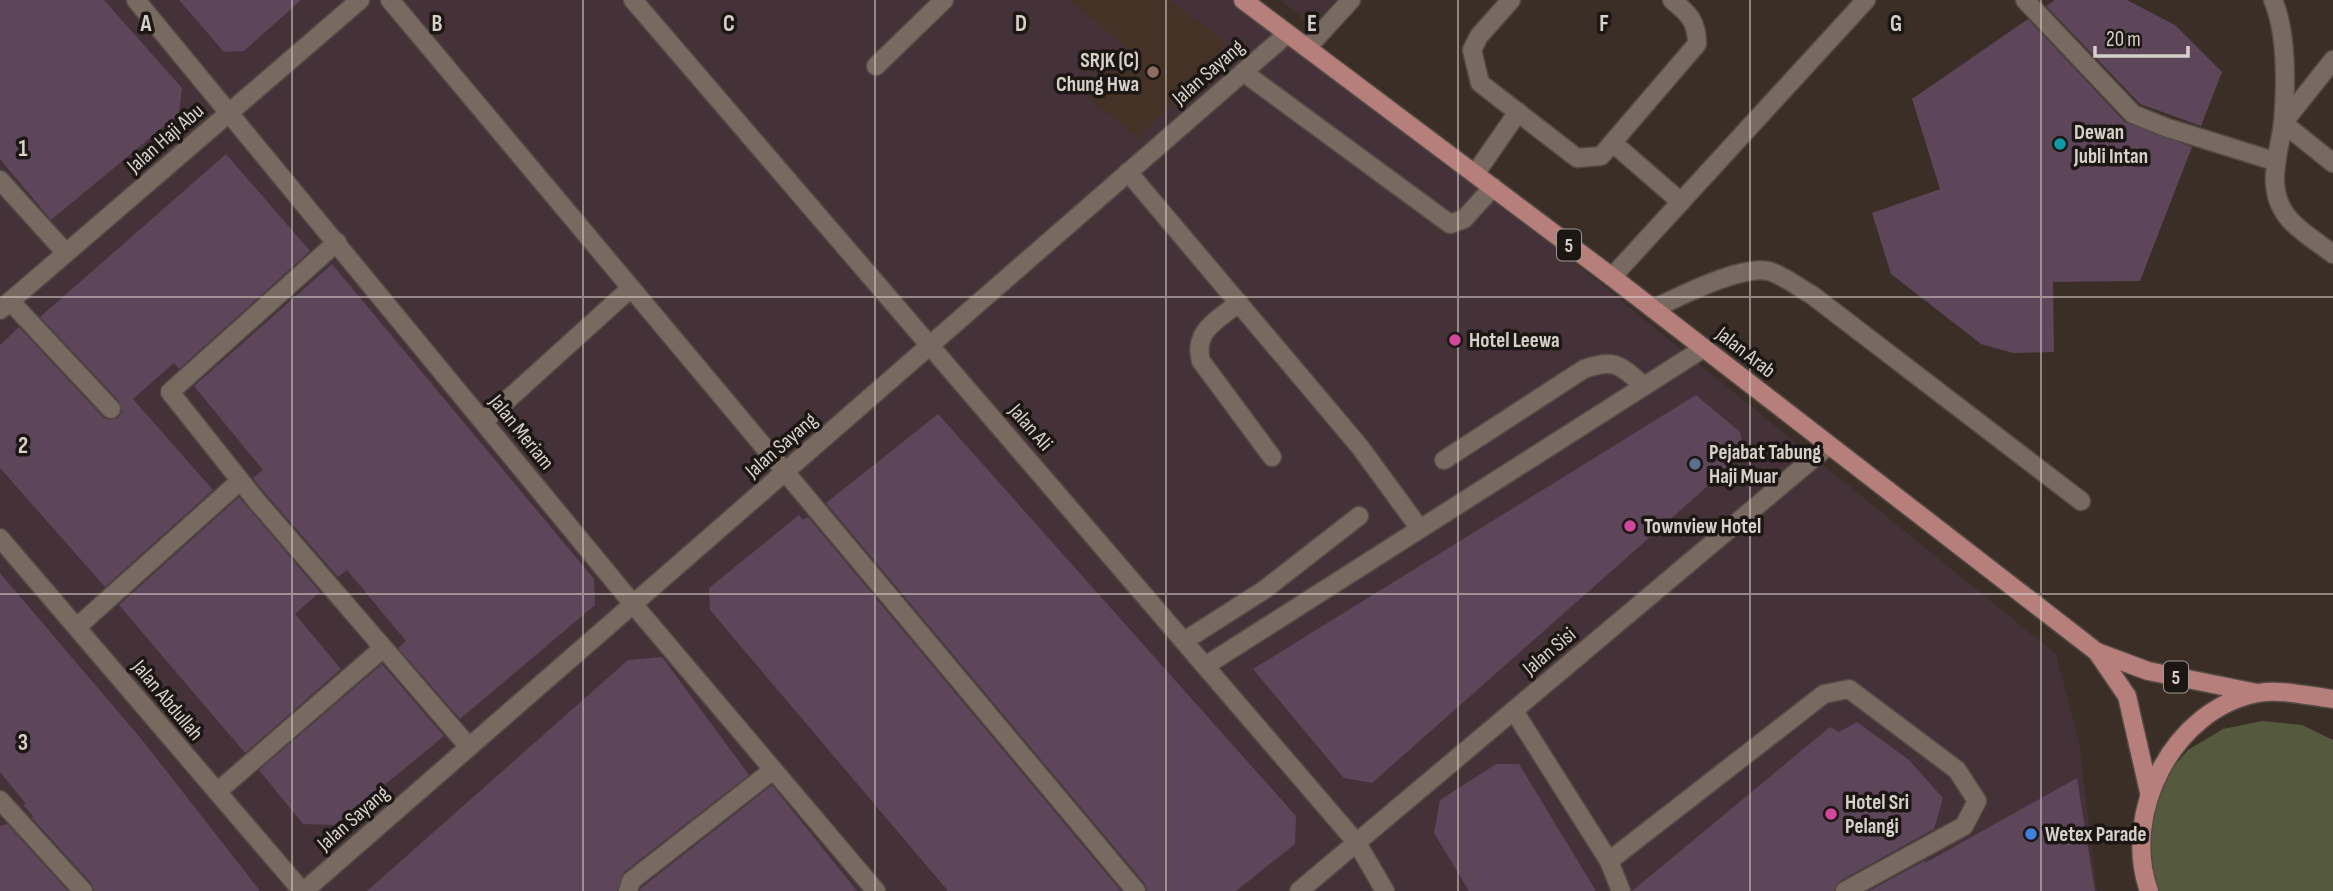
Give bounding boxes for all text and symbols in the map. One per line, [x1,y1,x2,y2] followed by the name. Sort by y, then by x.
[140,10,153,38] text: A
[432,10,443,38] text: B
[723,10,735,38] text: C
[1015,10,1027,38] text: D
[1307,10,1317,38] text: E
[1599,10,1609,38] text: F
[1890,10,1902,38] text: G
[2095,14,2188,58] scale bar
[2106,27,2141,52] text: 20 m
[1167,34,1249,111] street label: Jalan Sayang
[1056,48,1139,97] place label: SRJK (C) Chung Hwa
[1145,64,1161,80] marker: SRJK (C) Chung Hwa
[121,98,209,179] street label: Jalan Haji Abu
[2073,120,2148,169] place label: Dewan Jubli Intan
[18,135,28,163] text: 1
[2052,136,2068,152] marker: Dewan Jubli Intan
[1557,230,1581,260] road number: 5
[1710,321,1780,383] street label: Jalan Arab
[1469,328,1560,353] place label: Hotel Leewa
[1447,332,1463,348] marker: Hotel Leewa
[483,389,559,475] street label: Jalan Meriam
[1003,398,1058,456] street label: Jalan Ali
[740,407,822,484] street label: Jalan Sayang
[18,432,28,460] text: 2
[1709,440,1821,489] place label: Pejabat Tabung Haji Muar
[1687,456,1703,472] marker: Pejabat Tabung Haji Muar
[1644,514,1761,539] place label: Townview Hotel
[1622,518,1638,534] marker: Townview Hotel
[1517,622,1581,681] street label: Jalan Sisi
[126,654,208,746] street label: Jalan Abdullah
[2164,662,2188,692] road number: 5
[18,729,28,757] text: 3
[312,780,394,857] street label: Jalan Sayang
[1845,790,1909,839] place label: Hotel Sri Pelangi
[1823,806,1839,822] marker: Hotel Sri Pelangi
[2045,822,2147,847] place label: Wetex Parade
[2023,826,2039,842] marker: Wetex Parade

